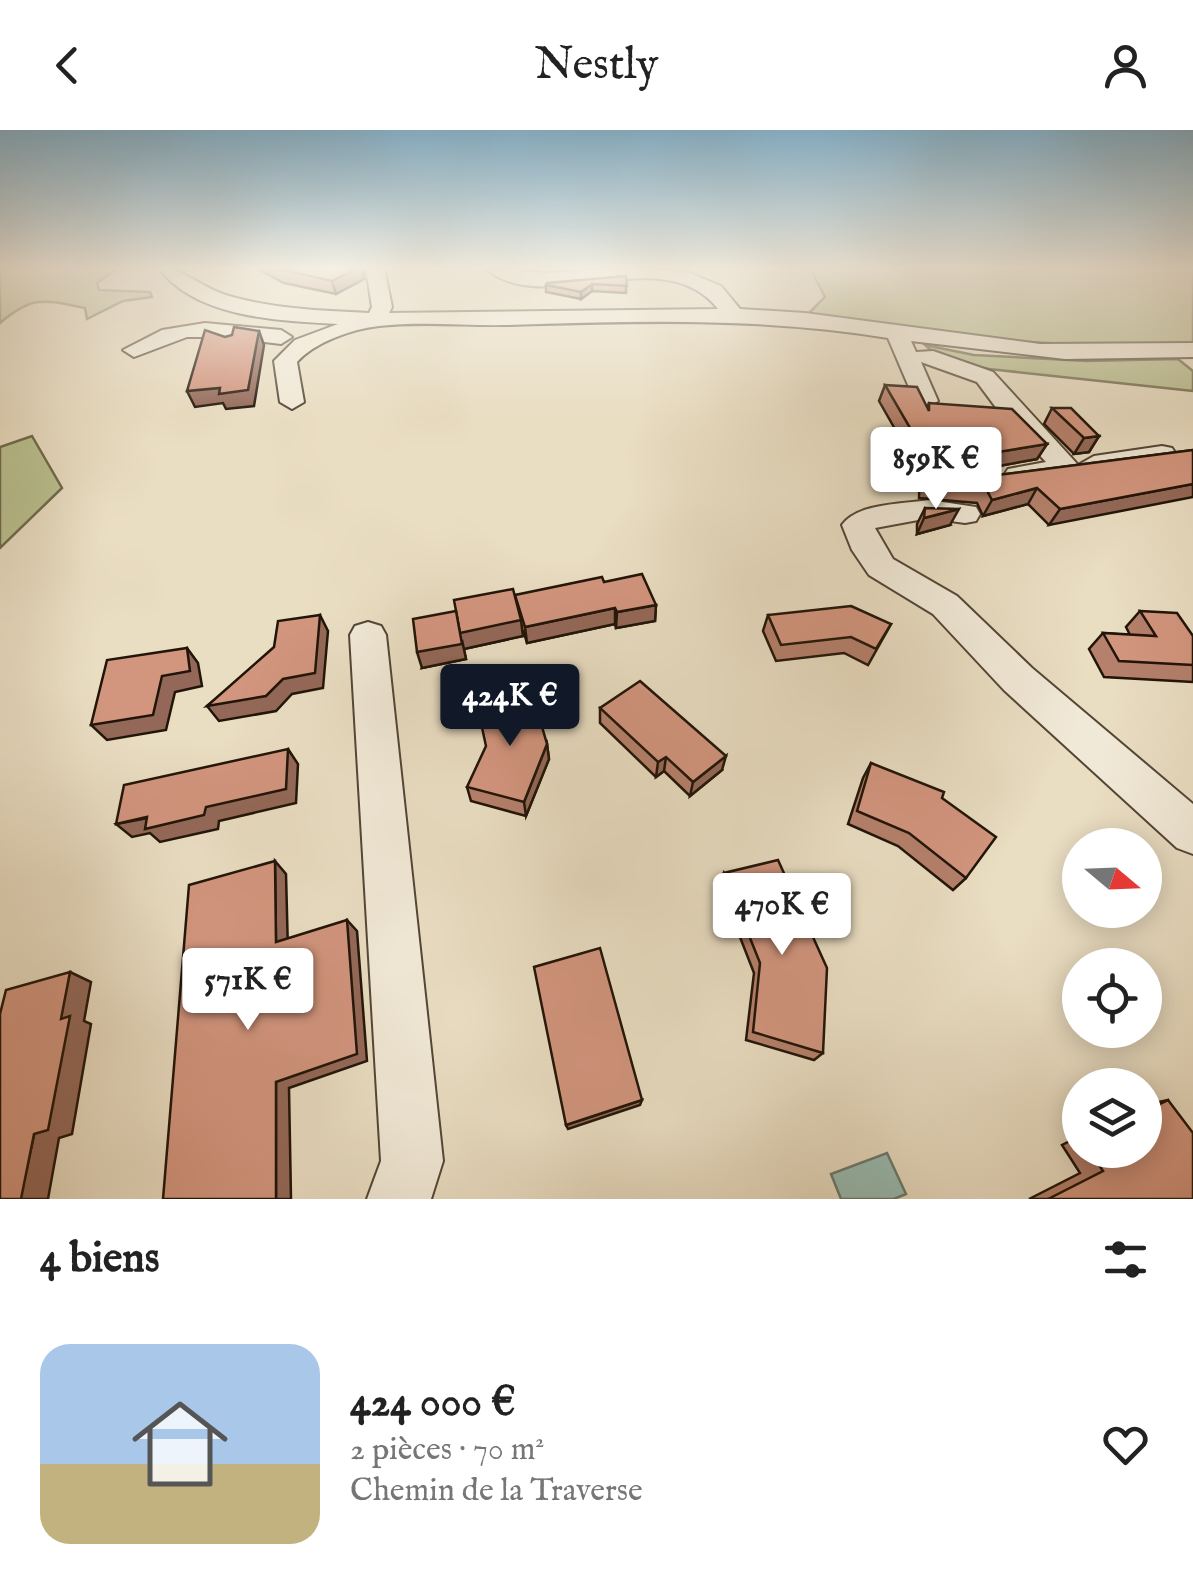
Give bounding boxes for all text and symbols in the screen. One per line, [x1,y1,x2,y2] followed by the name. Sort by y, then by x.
[535,37,658,94] text: Nestly
[40,38,95,93] icon: back
[1098,38,1153,93] icon: person
[855,427,1017,512] pin: 859K €
[893,439,979,480] text: 859K €
[429,664,591,749] pin: 424K €
[462,676,558,717] text: 424K €
[1062,828,1162,928] north arrow
[1062,828,1162,1168] map controls
[701,873,863,958] pin: 470K €
[735,885,829,926] text: 470K €
[167,948,329,1033] pin: 571K €
[1062,948,1162,1048] button: locate
[204,960,292,1001] text: 571K €
[1062,1068,1162,1168] button: layers
[1098,1232,1153,1287] icon: filters
[40,1233,160,1286] text: 4 biens
[350,1377,516,1430] text: 424 000 €
[120,1384,240,1504] icon: home
[1098,1417,1153,1472] icon: heart
[350,1430,544,1471] text: 2 pièces · 70 m²
[350,1471,643,1512] text: Chemin de la Traverse

